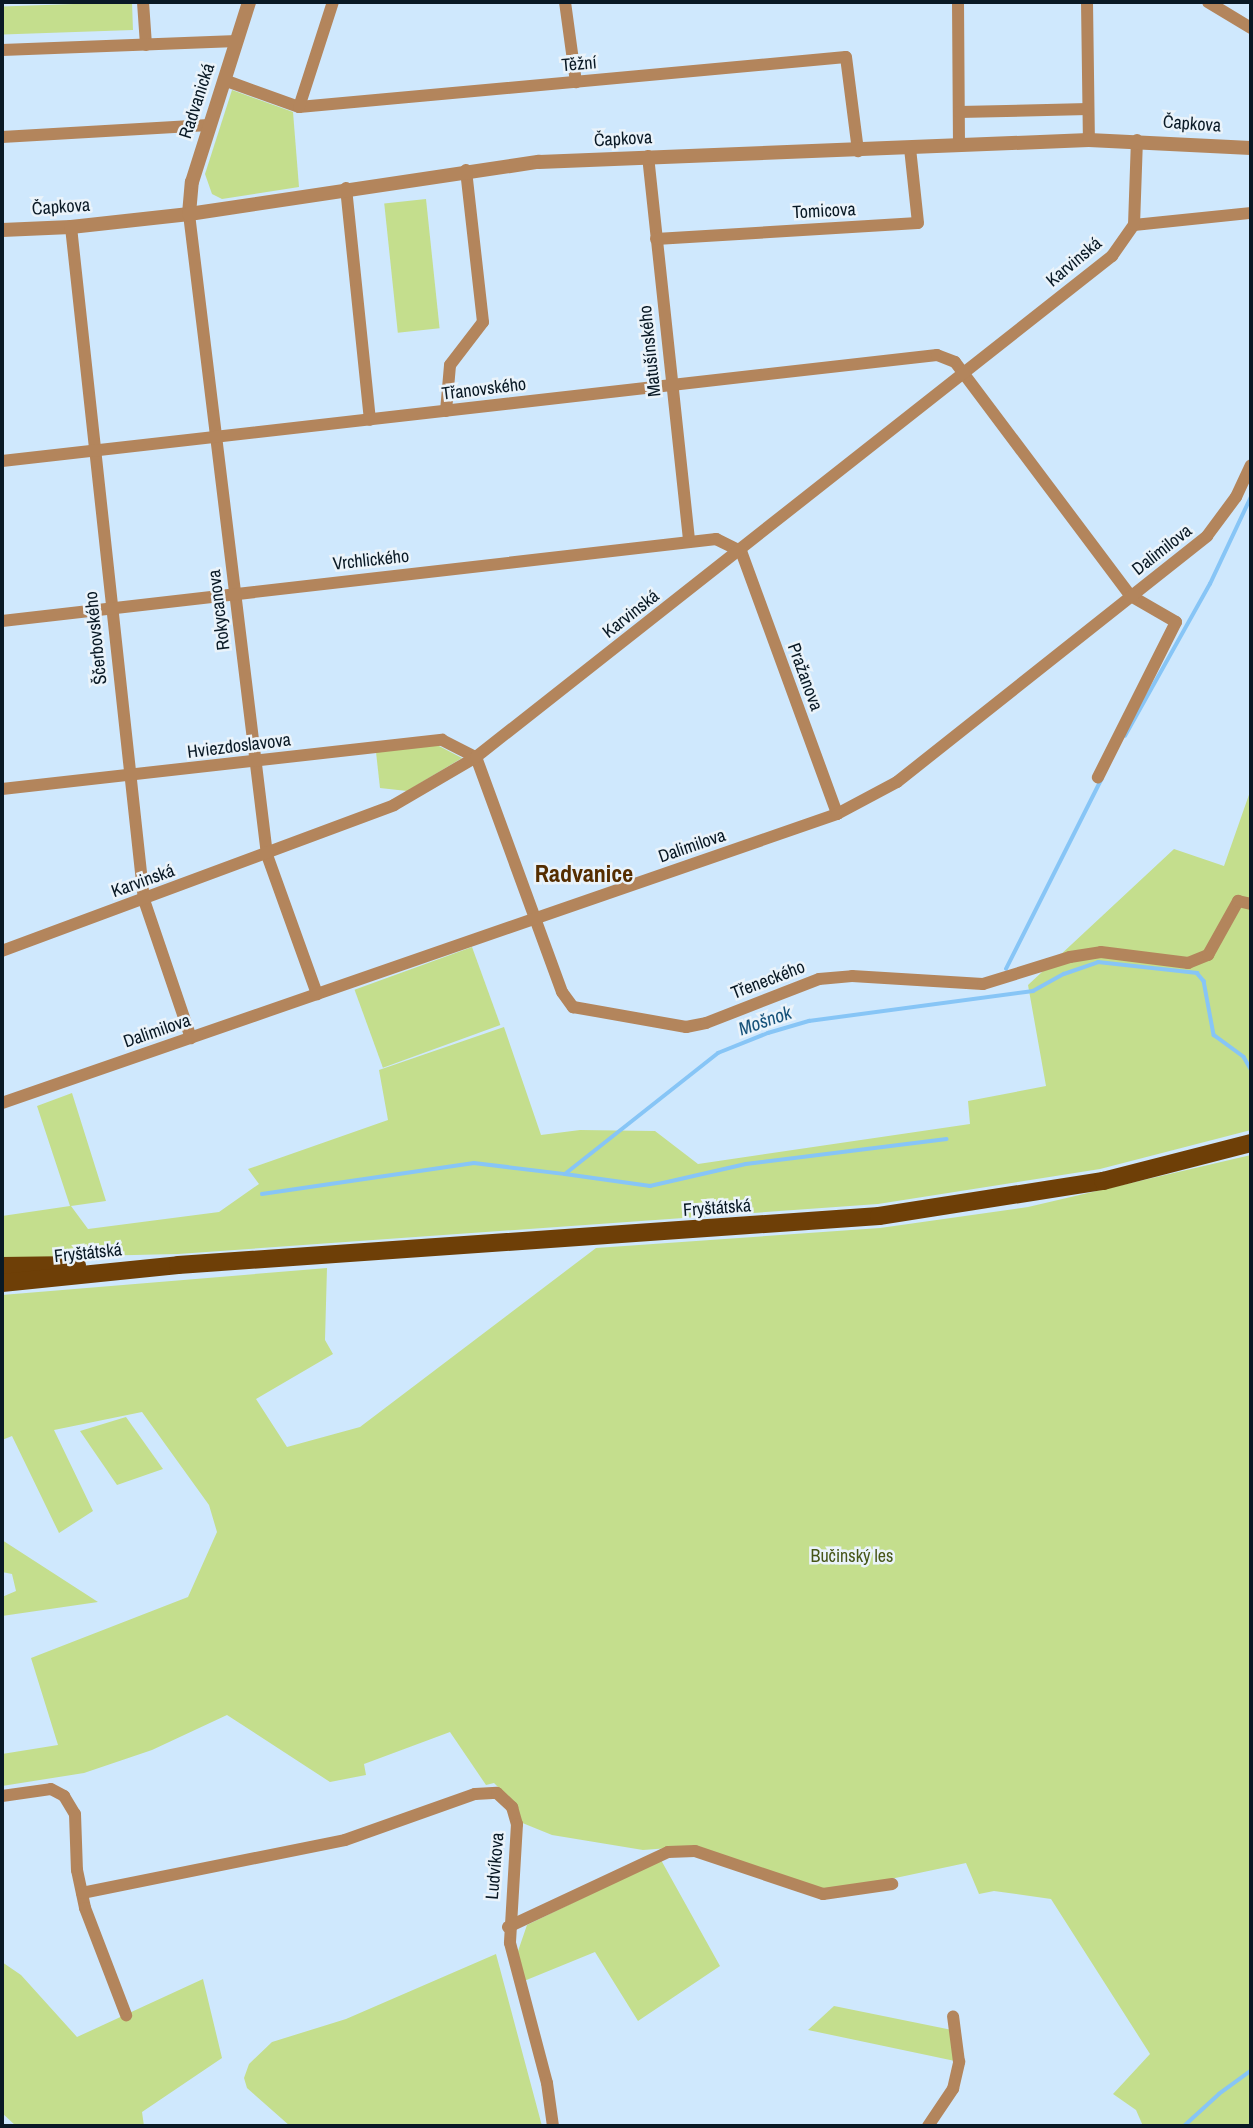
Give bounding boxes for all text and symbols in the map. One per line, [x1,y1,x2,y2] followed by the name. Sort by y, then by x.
[560,52,598,76] street label: Těžní
[175,61,219,141] street label: Radvanická
[1162,111,1222,137] street label: Čapkova
[593,127,653,151] street label: Čapkova
[31,194,91,220] street label: Čapkova
[792,199,856,223] street label: Tomicova
[1042,233,1106,291] street label: Karvinská
[634,304,666,398] street label: Matušínského
[441,373,527,405] street label: Třanovského
[1128,520,1196,580] street label: Dalimilova
[332,545,410,575] street label: Vrchlického
[203,568,235,652] street label: Rokycanova
[598,585,664,643] street label: Karvinská
[80,590,112,686] street label: Ščerbovského
[783,640,827,714] street label: Pražanova
[186,729,292,763] street label: Hviezdoslavova
[656,824,728,868] street label: Dalimilova
[108,860,178,902] street label: Karvinská
[535,860,633,888] district label: Radvanice
[728,956,808,1004] street label: Třeneckého
[736,1001,794,1041] water label: Mošnok
[121,1009,193,1053] street label: Dalimilova
[682,1195,752,1221] street label: Fryštátská
[53,1239,123,1267] street label: Fryštátská
[811,1545,893,1567] park label: Bučinský les
[481,1832,509,1900] street label: Ludvíkova

